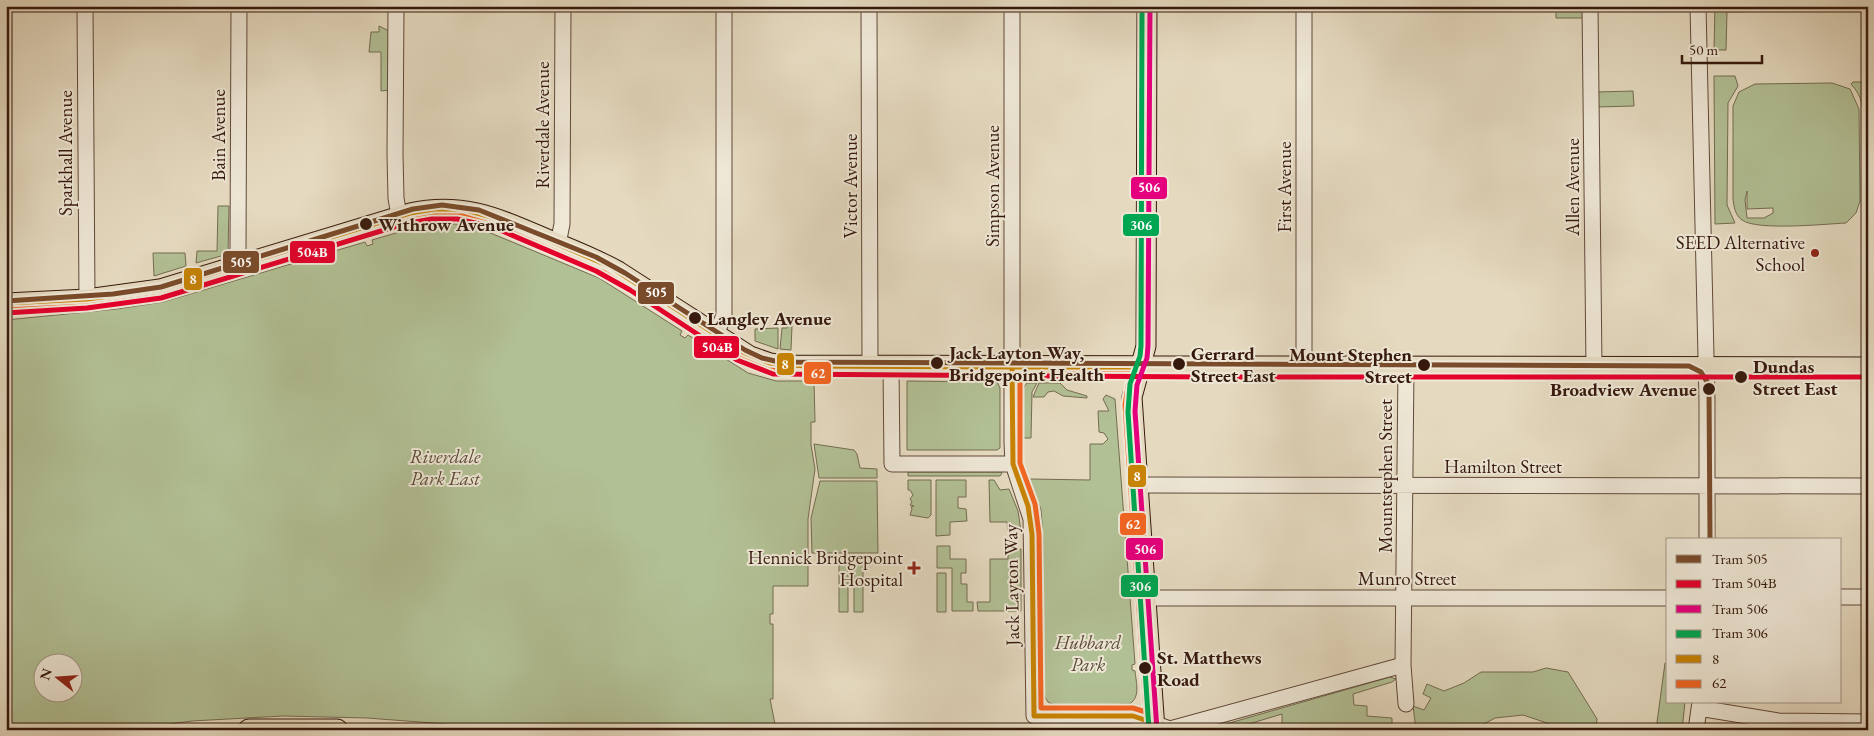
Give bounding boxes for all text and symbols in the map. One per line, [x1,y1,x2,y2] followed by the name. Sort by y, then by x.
[1682,32,1762,64] scale bar
[1689,40,1718,59] text: 50 m
[530,61,555,189] street label: Riverdale Avenue
[206,89,231,181] street label: Bain Avenue
[53,90,78,216] street label: Sparkhall Avenue
[980,125,1005,247] street label: Simpson Avenue
[838,134,863,238] street label: Victor Avenue
[1560,138,1585,237] street label: Allen Avenue
[1272,141,1297,233] street label: First Avenue
[1130,176,1168,200] line badge: 506
[1138,178,1161,196] text: 506
[378,212,514,237] place label: Withrow Avenue
[1122,213,1160,237] line badge: 306
[358,216,374,232] marker: Withrow Avenue
[1130,216,1153,234] text: 306
[1676,230,1805,277] place label: SEED Alternative School
[289,240,336,264] line badge: 504B
[297,243,328,261] text: 504B
[1809,247,1821,259] marker: SEED Alternative School
[222,250,260,274] line badge: 505
[230,253,252,271] text: 505
[183,267,203,291] line badge: 8
[189,270,197,288] text: 8
[637,281,675,305] line badge: 505
[645,283,667,301] text: 505
[707,306,832,331] place label: Langley Avenue
[687,310,703,326] marker: Langley Avenue
[693,335,740,359] line badge: 504B
[702,338,733,356] text: 504B
[947,340,1105,387] place label: Jack Layton Way, Bridgepoint Health
[1191,341,1276,388] place label: Gerrard Street East
[1289,342,1412,389] place label: Mount Stephen Street
[776,352,795,376] line badge: 8
[1753,354,1838,401] place label: Dundas Street East
[781,355,789,373] text: 8
[929,355,945,371] marker: Jack Layton Way, Bridgepoint Health
[1171,356,1187,372] marker: Gerrard Street East
[1416,357,1432,373] marker: Mount Stephen Street
[803,361,832,385] line badge: 62
[811,364,826,382] text: 62
[1733,369,1749,385] marker: Dundas Street East
[1550,377,1697,402] place label: Broadview Avenue
[1701,381,1717,397] marker: Broadview Avenue
[1373,399,1398,553] street label: Mountstephen Street
[410,444,481,491] park label: Riverdale Park East
[1444,454,1562,479] street label: Hamilton Street
[1127,464,1147,488] line badge: 8
[1133,467,1141,485] text: 8
[1119,512,1147,536] line badge: 62
[1126,515,1141,533] text: 62
[998,523,1025,648] street label: Jack Layton Way
[1125,537,1164,561] line badge: 506
[1666,538,1842,704] legend
[1134,540,1157,558] text: 506
[748,545,903,592] place label: Hennick Bridgepoint Hospital
[1712,549,1768,568] text: Tram 505
[907,561,921,575] marker: Hennick Bridgepoint Hospital
[1358,566,1456,591] street label: Munro Street
[1712,573,1777,592] text: Tram 504B
[1120,574,1159,598] line badge: 306
[1129,577,1152,595] text: 306
[1712,599,1768,618] text: Tram 506
[1712,623,1768,642] text: Tram 306
[1054,630,1121,677] park label: Hubbard Park
[1157,645,1262,692] place label: St. Matthews Road
[1712,649,1719,668] text: 8
[32,654,82,704] north arrow
[1137,660,1153,676] marker: St. Matthews Road
[35,666,56,682] text: N
[1712,673,1727,692] text: 62

